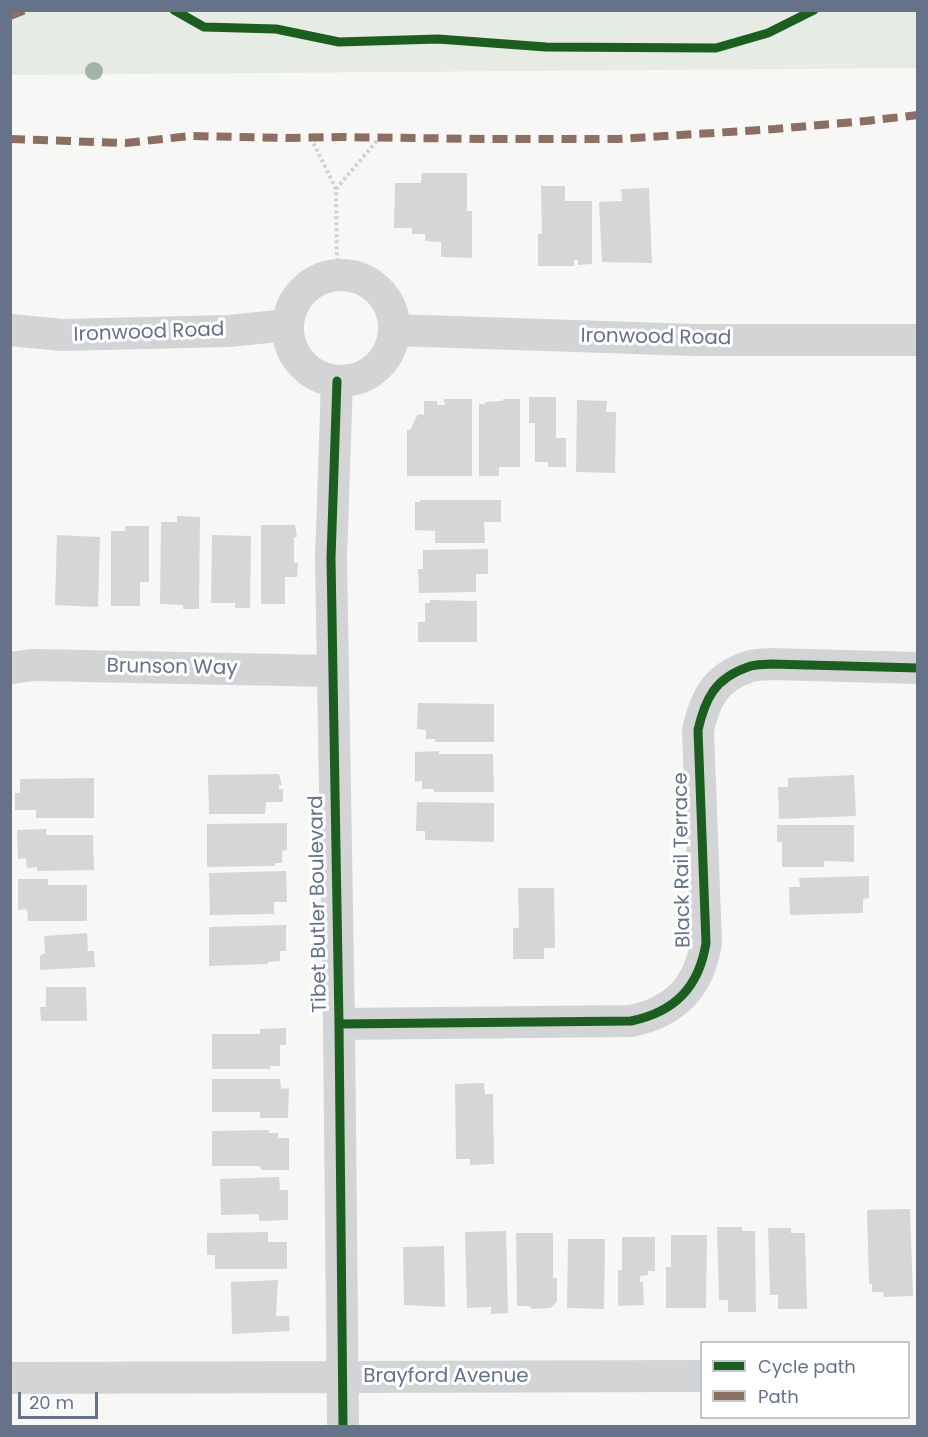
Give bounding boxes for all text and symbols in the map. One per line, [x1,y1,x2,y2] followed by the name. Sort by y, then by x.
[73,318,225,348] street label: Ironwood Road
[580,325,732,351] street label: Ironwood Road
[106,655,238,681] street label: Brunson Way
[669,772,697,948] street label: Black Rail Terrace
[305,795,333,1013] street label: Tibet Butler Boulevard
[700,1341,910,1419] legend
[758,1354,856,1379] text: Cycle path
[363,1365,529,1389] street label: Brayford Avenue
[21,1380,100,1418] scale bar
[758,1384,799,1409] text: Path
[29,1390,74,1415] text: 20 m

